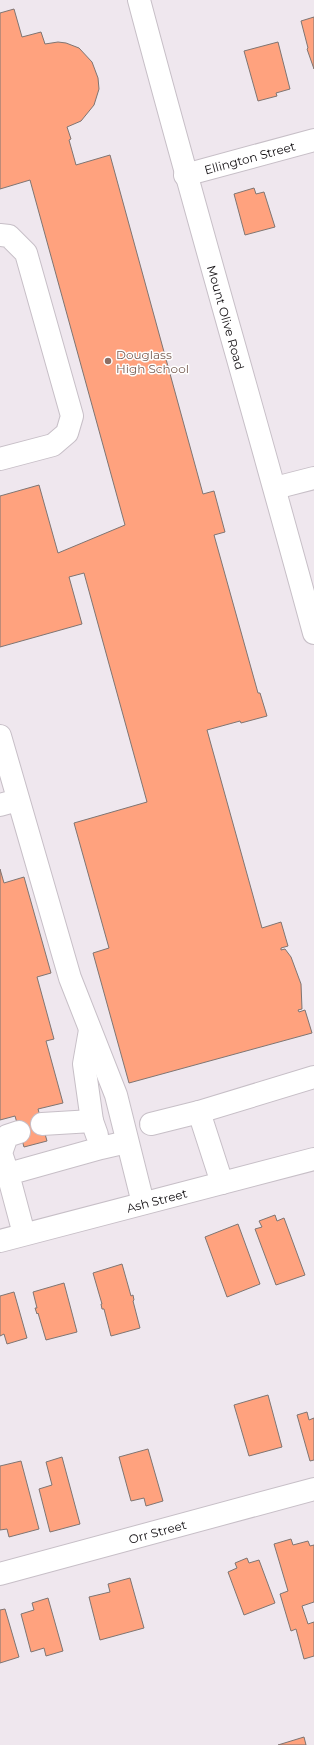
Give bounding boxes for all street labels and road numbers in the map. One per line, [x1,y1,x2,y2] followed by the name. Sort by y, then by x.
[202,138,297,177] street label: Ellington Street
[204,263,248,371] street label: Mount Olive Road
[125,1185,189,1215] street label: Ash Street
[127,1516,188,1546] street label: Orr Street

